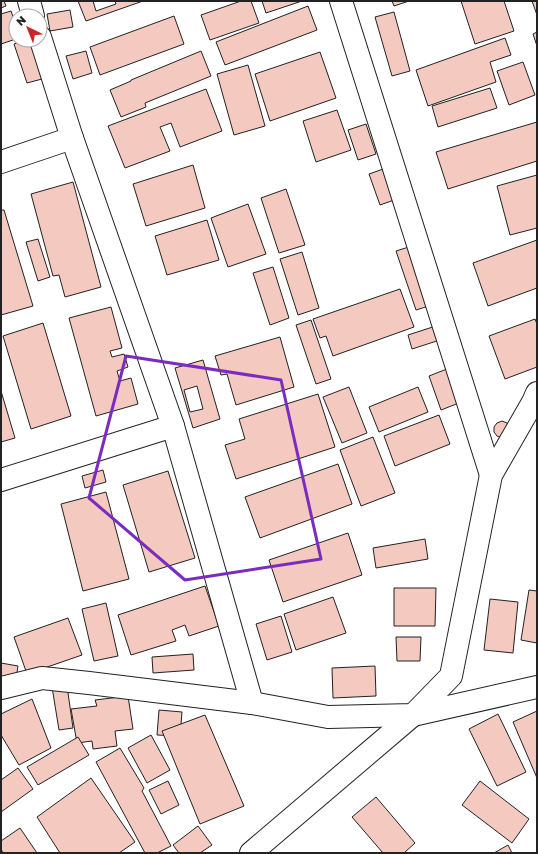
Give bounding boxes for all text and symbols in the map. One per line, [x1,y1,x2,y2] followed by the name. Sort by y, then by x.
[8,8,48,48] north arrow
[13,13,28,28] text: N

